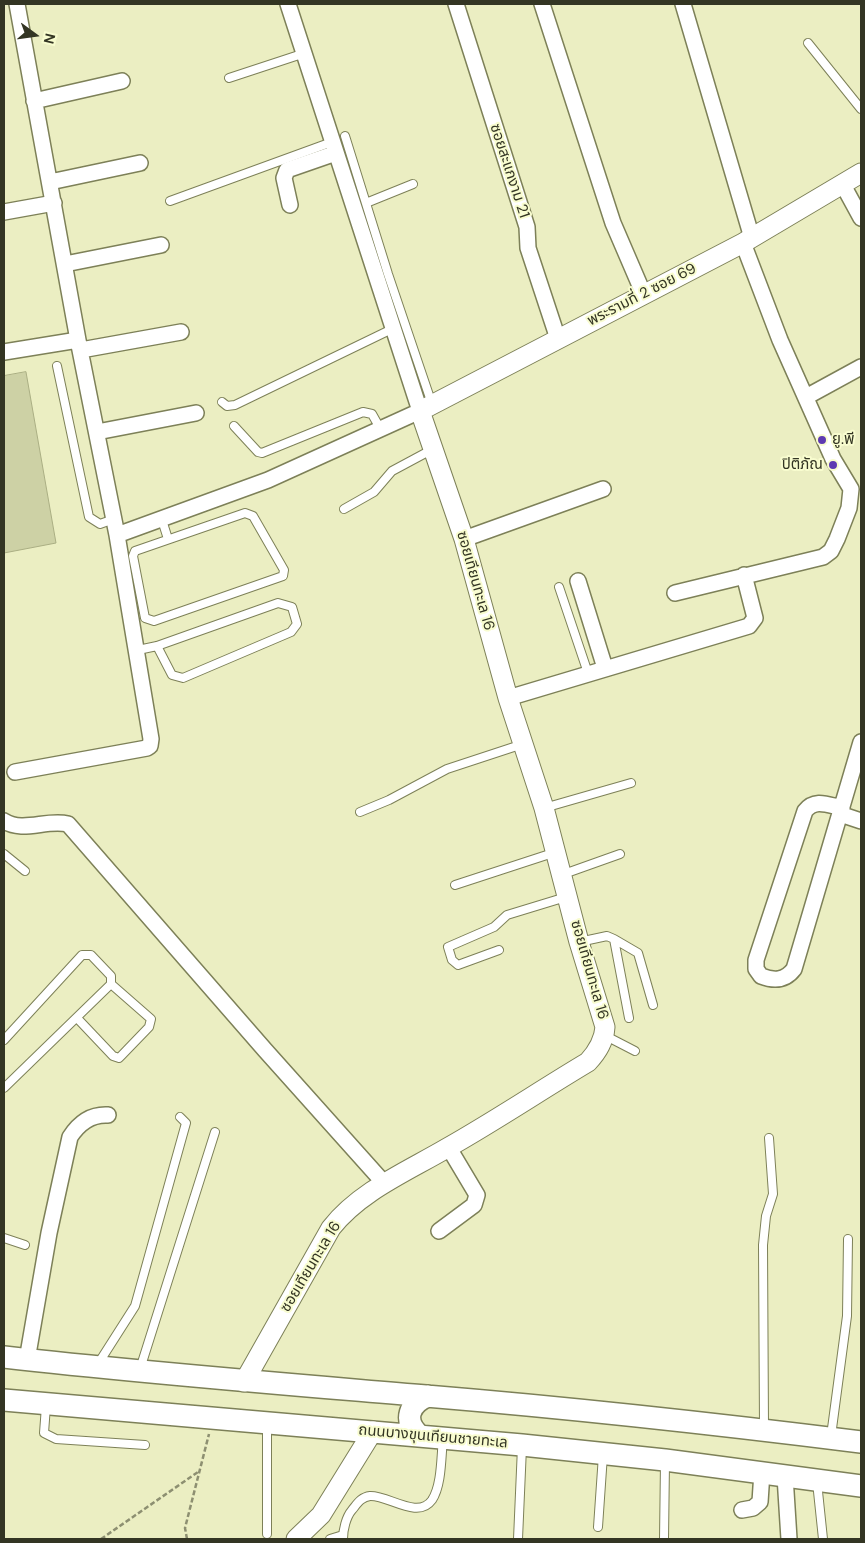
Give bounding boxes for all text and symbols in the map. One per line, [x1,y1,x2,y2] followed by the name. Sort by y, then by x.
[10,10,60,60] north arrow
[40,31,60,46] text: N
[485,122,533,220] street label: ซอยสะแกงาม 21
[585,260,699,330] street label: พระรามที่ 2 ซอย 69
[832,431,854,449] place label: ยู.พี
[816,434,828,446] marker: ยู.พี
[782,456,823,474] place label: ปิติภัณ
[827,459,839,471] marker: ปิติภัณ
[452,529,498,633] street label: ซอยเทียนทะเล 16
[566,918,612,1022] street label: ซอยเทียนทะเล 16
[277,1218,345,1316] street label: ซอยเทียนทะเล 16
[358,1421,508,1453] street label: ถนนบางขุนเทียนชายทะเล

